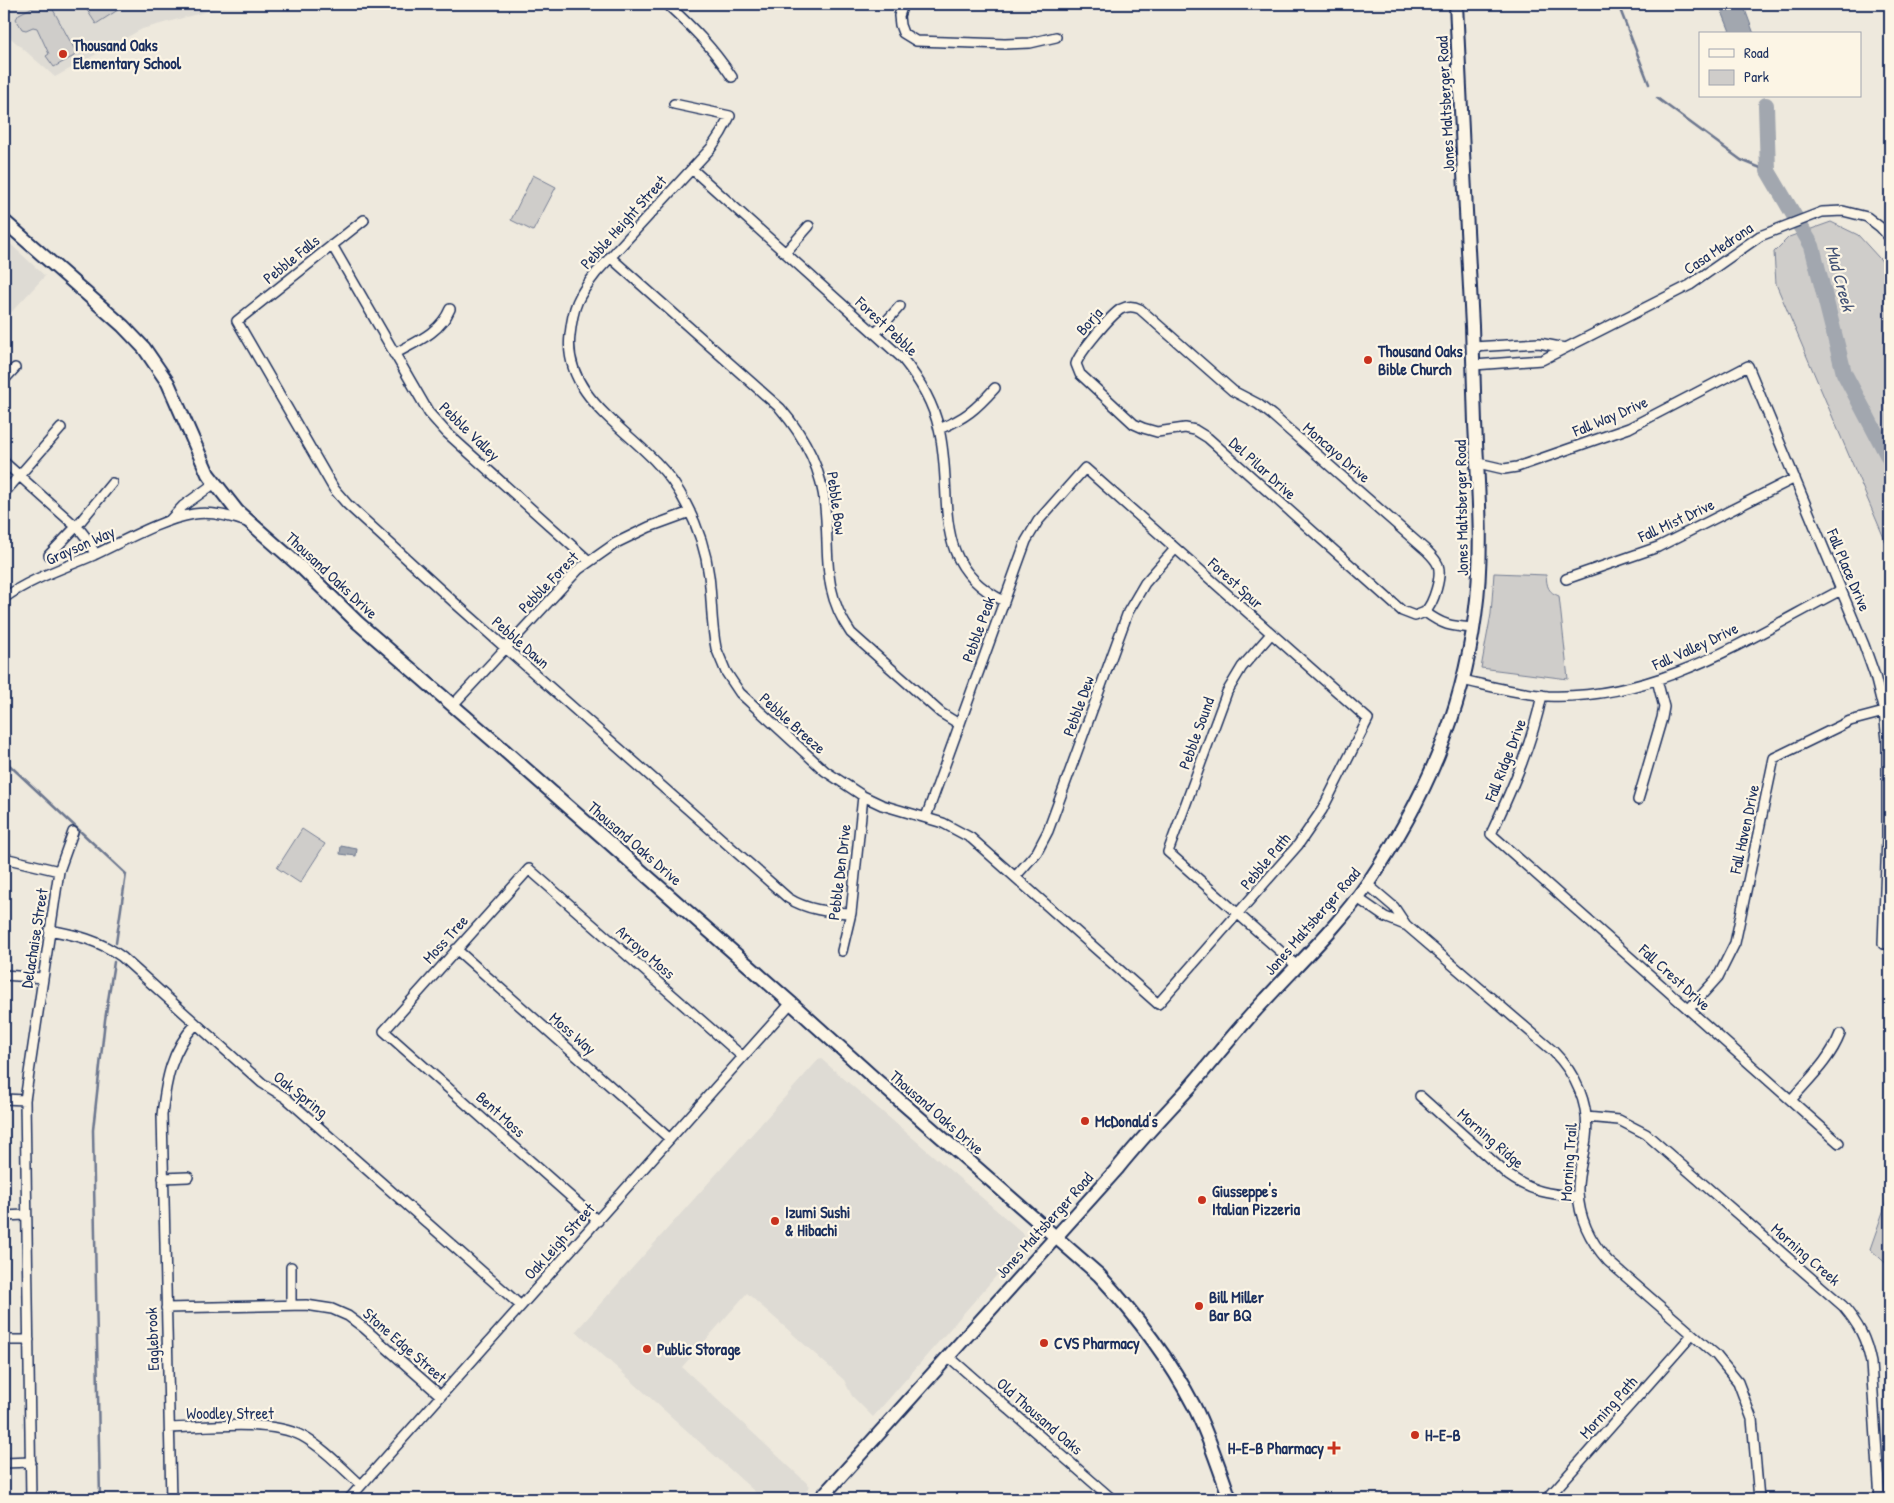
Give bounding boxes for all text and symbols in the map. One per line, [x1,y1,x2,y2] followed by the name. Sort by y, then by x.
[1699,32,1862,98] legend
[72,34,182,75] place label: Thousand Oaks Elementary School
[1430,35,1460,173] street label: Jones Maltsberger Road
[1744,42,1769,63] text: Road
[57,48,69,60] marker: Thousand Oaks Elementary School
[1744,66,1769,87] text: Park
[575,170,671,274] street label: Pebble Height Street
[1679,217,1757,279] street label: Casa Medrona
[258,229,324,289] street label: Pebble Falls
[1820,242,1862,315] water label: Mud Creek
[850,291,924,361] street label: Forest Pebble
[1071,302,1107,340] street label: Borja
[1377,340,1463,380] place label: Thousand Oaks Bible Church
[1362,354,1374,366] marker: Thousand Oaks Bible Church
[1568,390,1651,442] street label: Fall Way Drive
[435,396,505,466] street label: Pebble Valley
[1299,417,1376,488] street label: Moncayo Drive
[1225,432,1302,505] street label: Del Pilar Drive
[1449,440,1473,576] street label: Jones Maltsberger Road
[822,470,852,536] street label: Pebble Bow
[1634,493,1718,548] street label: Fall Mist Drive
[42,520,118,570] street label: Grayson Way
[1821,525,1876,615] street label: Fall Place Drive
[281,527,383,624] street label: Thousand Oaks Drive
[513,546,583,618] street label: Pebble Forest
[1203,552,1268,614] street label: Forest Spur
[956,593,1000,665] street label: Pebble Peak
[487,611,555,673] street label: Pebble Dawn
[1648,616,1742,676] street label: Fall Valley Drive
[1057,673,1099,739] street label: Pebble Dew
[755,687,831,759] street label: Pebble Breeze
[1173,694,1219,772] street label: Pebble Sound
[1479,715,1531,806] street label: Fall Ridge Drive
[1724,782,1764,876] street label: Fall Haven Drive
[583,796,687,891] street label: Thousand Oaks Drive
[822,822,856,921] street label: Pebble Den Drive
[1235,828,1295,894] street label: Pebble Path
[1259,862,1365,980] street label: Jones Maltsberger Road
[15,886,53,989] street label: Delachaise Street
[417,909,473,968] street label: Moss Tree
[612,920,680,984] street label: Arroyo Moss
[1634,938,1716,1016] street label: Fall Crest Drive
[545,1007,601,1059] street label: Moss Way
[885,1065,989,1160] street label: Thousand Oaks Drive
[269,1066,333,1122] street label: Oak Spring
[472,1086,530,1142] street label: Bent Moss
[1453,1103,1529,1173] street label: Morning Ridge
[1095,1110,1158,1132] place label: McDonald's
[1079,1115,1091,1127] marker: McDonald's
[1554,1121,1582,1202] street label: Morning Trail
[990,1167,1098,1283] street label: Jones Maltsberger Road
[1212,1180,1301,1220] place label: Giusseppe's Italian Pizzeria
[1196,1194,1208,1206] marker: Giusseppe's Italian Pizzeria
[519,1198,600,1284] street label: Oak Leigh Street
[785,1201,850,1241] place label: Izumi Sushi & Hibachi
[769,1215,781,1227] marker: Izumi Sushi & Hibachi
[1767,1218,1846,1291] street label: Morning Creek
[1209,1286,1265,1326] place label: Bill Miller Bar BQ
[1193,1300,1205,1312] marker: Bill Miller Bar BQ
[358,1302,452,1388] street label: Stone Edge Street
[140,1307,164,1371] street label: Eaglebrook
[1054,1332,1140,1355] place label: CVS Pharmacy
[1038,1337,1050,1349] marker: CVS Pharmacy
[657,1338,741,1361] place label: Public Storage
[641,1343,653,1355] marker: Public Storage
[1574,1371,1642,1443] street label: Morning Path
[992,1372,1088,1460] street label: Old Thousand Oaks
[186,1402,274,1424] street label: Woodley Street
[1425,1424,1461,1446] place label: H-E-B
[1409,1429,1421,1441] marker: H-E-B
[1228,1437,1324,1460] place label: H-E-B Pharmacy
[1328,1442,1340,1454] marker: H-E-B Pharmacy

